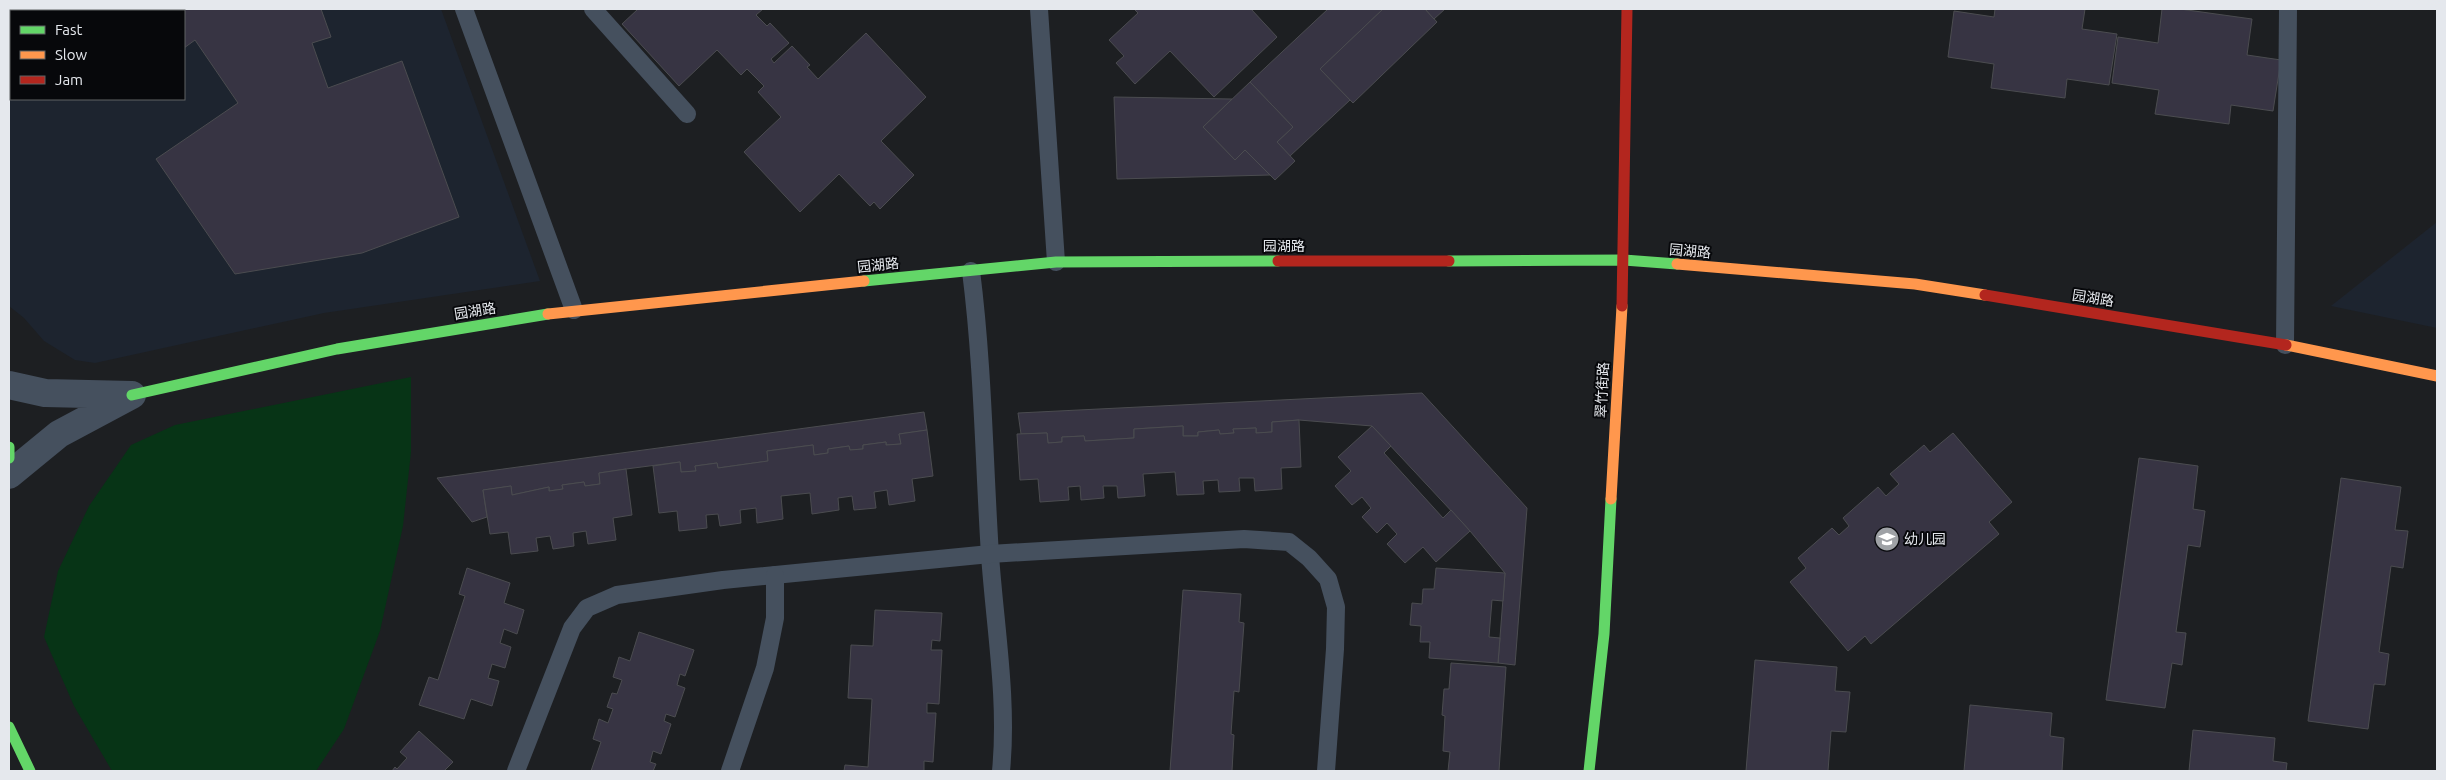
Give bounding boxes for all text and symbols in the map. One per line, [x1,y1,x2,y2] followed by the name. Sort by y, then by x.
[10,10,185,100] legend
[55,21,83,38] text: Fast
[55,46,88,63] text: Slow
[55,71,83,88] text: Jam
[1263,238,1305,254] street label: 园湖路
[1668,241,1712,261] street label: 园湖路
[856,255,900,275] street label: 园湖路
[2071,287,2115,309] street label: 园湖路
[453,300,497,322] street label: 园湖路
[1593,362,1611,418] street label: 翠竹街路
[1874,526,1900,552] school or university icon: 幼儿园
[1904,531,1946,547] place label: 幼儿园

